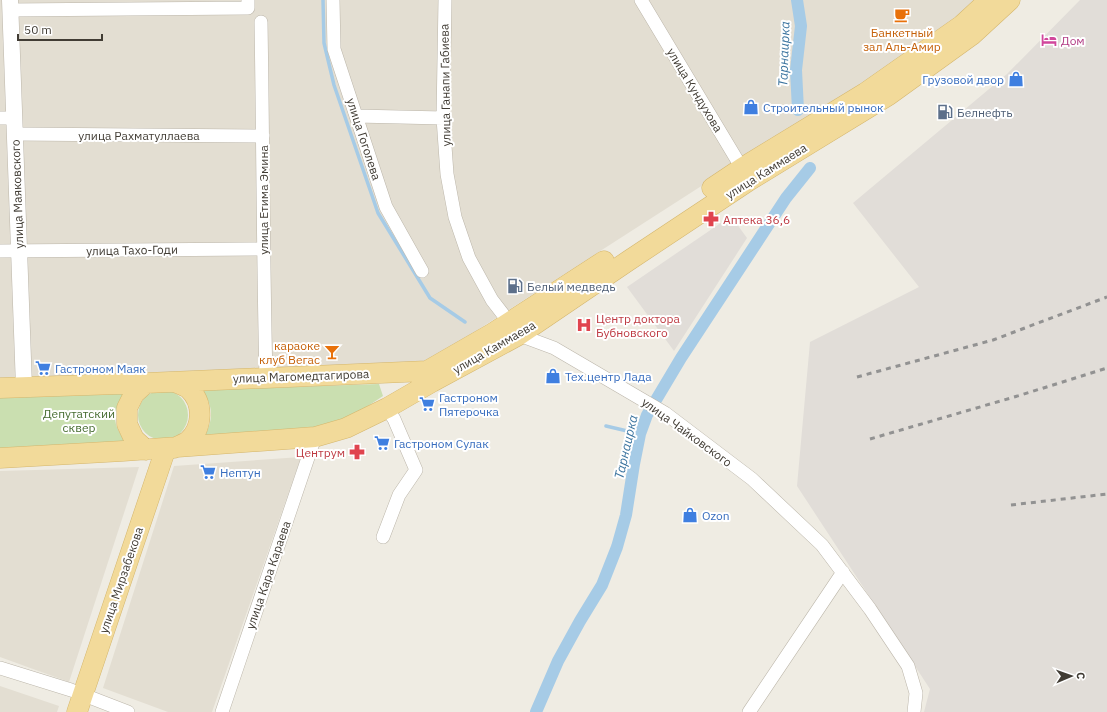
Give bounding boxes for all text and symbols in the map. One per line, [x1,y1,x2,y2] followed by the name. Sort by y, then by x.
[893,6,911,24] cafe icon: Банкетный зал Аль-Амир
[18,16,102,42] scale bar
[774,21,794,87] water label: Тарнаирка
[24,22,52,37] text: 50 m
[436,23,454,146] street label: улица Ганапи Габиева
[863,25,941,54] place label: Банкетный зал Аль-Амир
[1040,31,1058,49] hotel icon: Дом
[1061,33,1085,48] place label: Дом
[664,45,726,135] street label: улица Кундухова
[1007,70,1025,88] shop icon: Грузовой двор
[922,72,1004,87] place label: Грузовой двор
[344,96,385,183] street label: улица Гоголева
[742,98,760,116] shop icon: Строительный рынок
[763,100,884,115] place label: Строительный рынок
[936,103,954,121] fuel station icon: Белнефть
[957,105,1012,120] place label: Белнефть
[78,128,200,143] street label: улица Рахматуллаева
[8,139,26,249] street label: улица Маяковского
[723,140,810,202] street label: улица Каммаева
[256,145,271,255] street label: улица Етима Эмина
[702,210,720,228] pharmacy icon: Аптека 36,6
[723,212,790,227] place label: Аптека 36,6
[86,242,178,258] street label: улица Тахо-Годи
[506,277,524,295] fuel station icon: Белый медведь
[527,279,615,294] place label: Белый медведь
[596,311,680,340] place label: Центр доктора Бубновского
[575,316,593,334] hospital icon: Центр доктора Бубновского
[450,317,539,377] street label: улица Каммаева
[259,338,320,367] place label: караоке клуб Вегас
[323,343,341,361] bar icon: караоке клуб Вегас
[34,359,52,377] supermarket icon: Гастроном Маяк
[55,361,146,376] place label: Гастроном Маяк
[232,366,370,386] street label: улица Магомедтагирова
[544,367,562,385] shop icon: Тех.центр Лада
[565,369,652,384] place label: Тех.центр Лада
[439,390,499,419] place label: Гастроном Пятерочка
[639,394,735,470] street label: улица Чайковского
[418,395,436,413] supermarket icon: Гастроном Пятерочка
[43,406,115,435] park label: Депутатский сквер
[610,413,642,481] water label: Тарнаирка
[373,434,391,452] supermarket icon: Гастроном Сулак
[394,436,489,451] place label: Гастроном Сулак
[348,443,366,461] pharmacy icon: Центрум
[296,445,345,460] place label: Центрум
[199,463,217,481] supermarket icon: Нептун
[220,465,261,480] place label: Нептун
[681,506,699,524] shop icon: Ozon
[702,508,729,523] place label: Ozon
[242,518,294,631] street label: улица Кара Караева
[96,524,146,635] street label: улица Мирзабекова
[1051,656,1091,696] north arrow
[1074,672,1088,679] text: С

